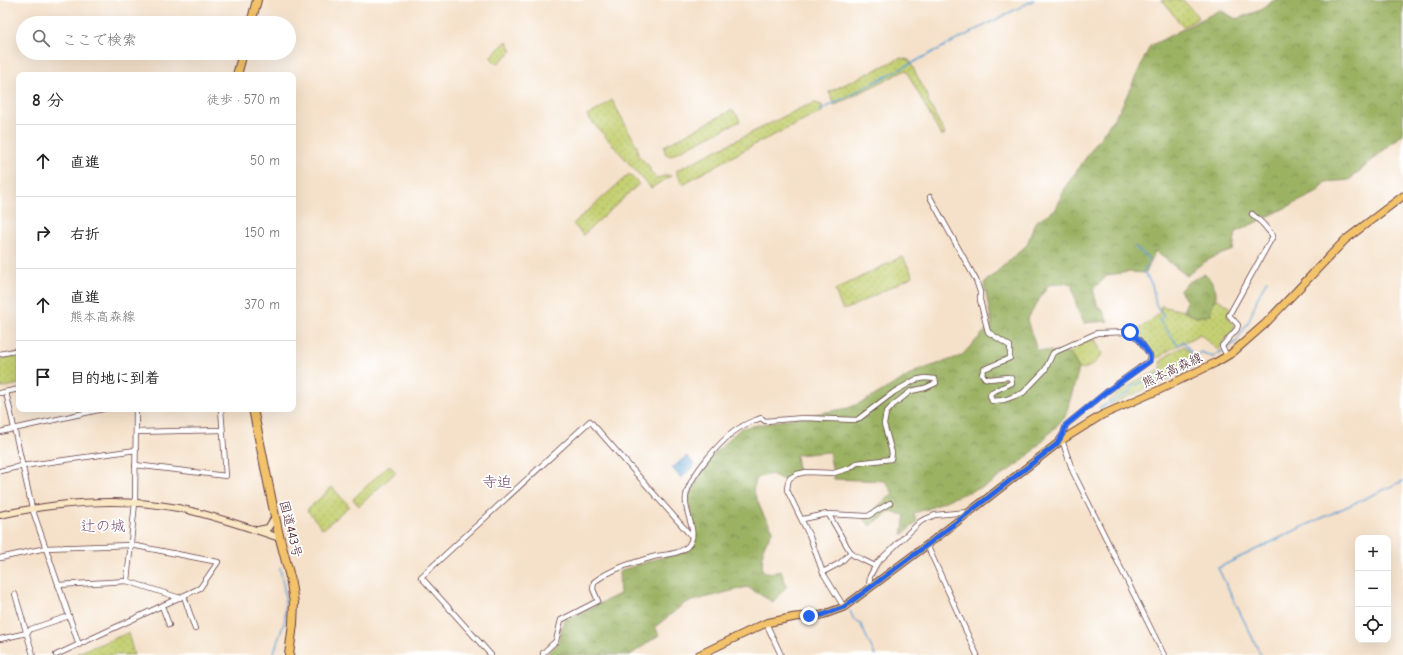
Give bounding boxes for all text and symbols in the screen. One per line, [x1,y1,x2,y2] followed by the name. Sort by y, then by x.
[16,16,296,60] search box
[30,27,52,49] icon: search
[62,31,137,49] text: ここで検索
[32,91,64,110] text: 8 分
[207,92,280,107] text: 徒歩 · 570 m
[32,150,54,172] icon: ahead
[70,153,100,171] text: 直進
[250,153,280,168] text: 50 m
[32,222,54,244] icon: right
[70,225,100,243] text: 右折
[245,225,280,240] text: 150 m
[70,288,100,306] text: 直進
[32,294,54,316] icon: ahead
[244,297,280,312] text: 370 m
[70,309,135,324] text: 熊本高森線
[1121,323,1139,341] route start
[1139,349,1206,391] street label: 熊本高森線
[32,366,54,388] icon: arrive
[70,369,160,387] text: 目的地に到着
[482,473,512,491] district label: 寺迫
[277,499,305,559] street label: 国道443号
[80,517,126,535] district label: 辻の城
[1355,535,1391,643] map controls
[1355,535,1391,571] button: +
[1355,571,1391,607] button: −
[800,607,818,625] route end
[1355,607,1391,643] button: locate

